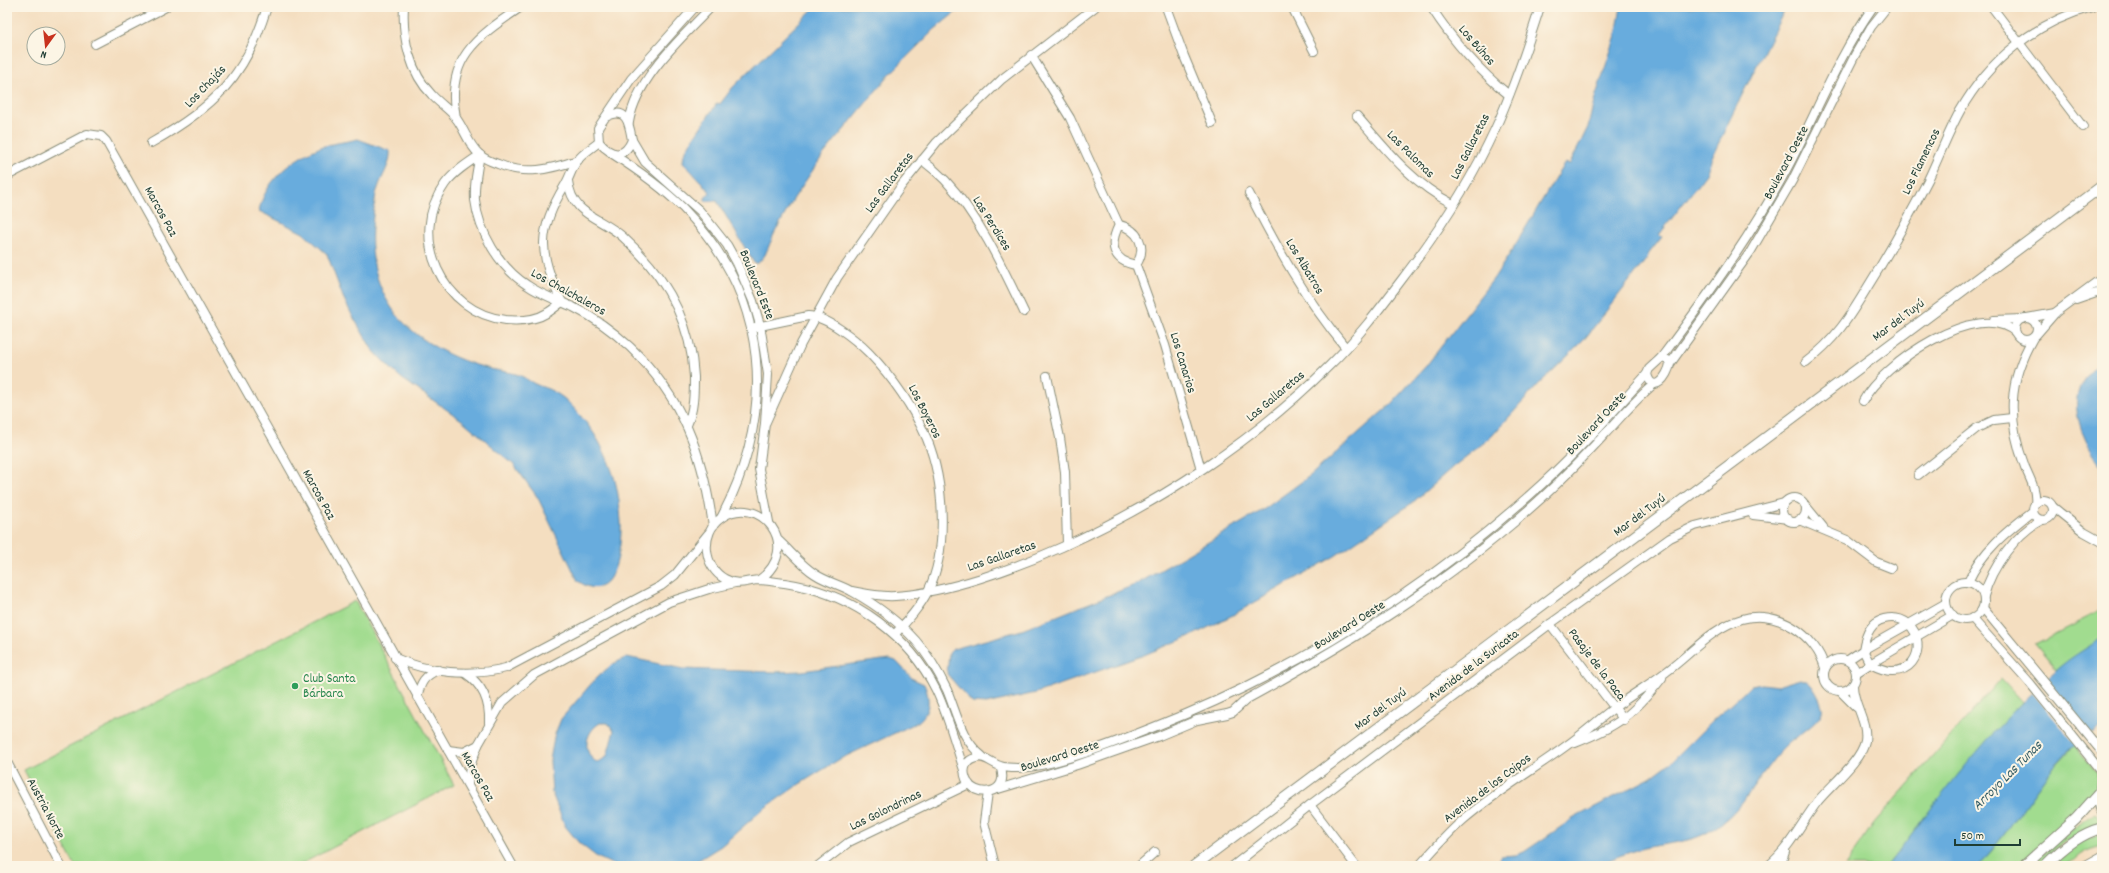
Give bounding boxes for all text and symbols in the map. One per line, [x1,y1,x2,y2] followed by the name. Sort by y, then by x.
[1453,21,1499,71] street label: Los Búhos
[26,26,66,66] north arrow
[39,45,49,62] text: N
[181,61,231,113] street label: Los Chajás
[1446,111,1496,183] street label: Las Gallaretas
[1760,123,1815,203] street label: Boulevard Oeste
[1898,126,1946,198] street label: Los Flamencos
[1382,127,1438,183] street label: Las Palomas
[861,149,919,217] street label: Las Gallaretas
[138,183,182,241] street label: Marcos Paz
[967,193,1015,255] street label: Las Perdices
[1280,235,1328,299] street label: Los Albatros
[733,247,779,323] street label: Boulevard Este
[527,264,609,322] street label: Los Chalchaleros
[1869,295,1929,347] street label: Mar del Tuyú
[1164,330,1200,396] street label: Los Canarios
[1242,367,1310,427] street label: Las Gallaretas
[902,382,946,442] street label: Los Boyeros
[1562,388,1632,460] street label: Boulevard Oeste
[296,466,340,524] street label: Marcos Paz
[1610,490,1670,542] street label: Mar del Tuyú
[965,536,1039,578] street label: Las Gallaretas
[1311,596,1390,656] street label: Boulevard Oeste
[1425,625,1524,707] street label: Avenida de la Suricata
[1563,625,1630,706] street label: Pasaje de la Paca
[303,670,356,704] place label: Club Santa Bárbara
[290,681,300,691] marker: Club Santa Bárbara
[1351,684,1411,736] street label: Mar del Tuyú
[1019,736,1102,778] street label: Boulevard Oeste
[1969,736,2048,815] water label: Arroyo Las Tunas
[455,748,499,806] street label: Marcos Paz
[1440,750,1536,828] street label: Avenida de los Coipos
[21,775,69,843] street label: Austria Norte
[847,785,925,837] street label: Las Golondrinas
[1955,821,2020,847] scale bar
[1961,828,1984,845] text: 50 m

